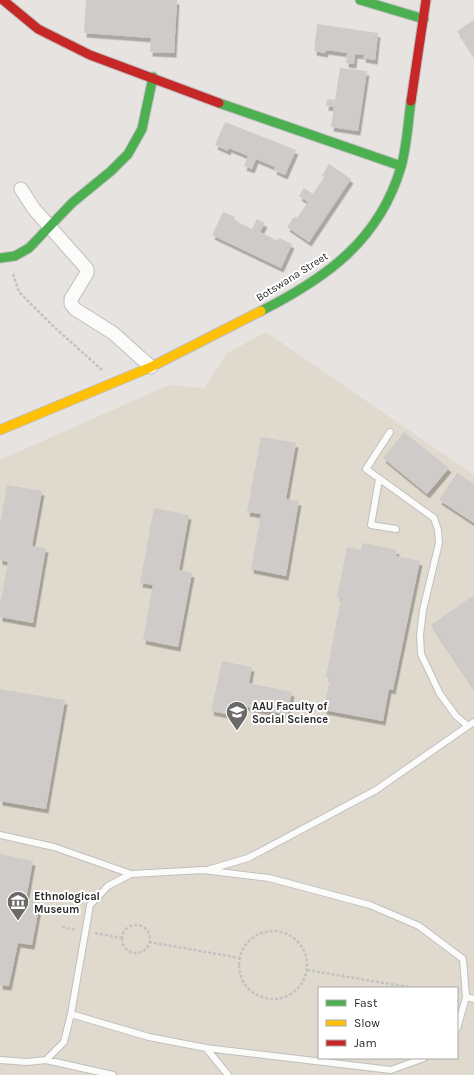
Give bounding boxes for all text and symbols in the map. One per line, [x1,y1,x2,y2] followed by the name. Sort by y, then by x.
[254,250,330,304] street label: Botswana Street
[224,699,250,732] school or university icon: AAU Faculty of Social Science
[252,700,328,726] place label: AAU Faculty of Social Science
[5,889,31,922] museum icon: Ethnological Museum
[34,890,100,916] place label: Ethnological Museum
[318,987,458,1059] legend
[354,996,378,1010] text: Fast
[354,1016,380,1030] text: Slow
[354,1036,377,1050] text: Jam

